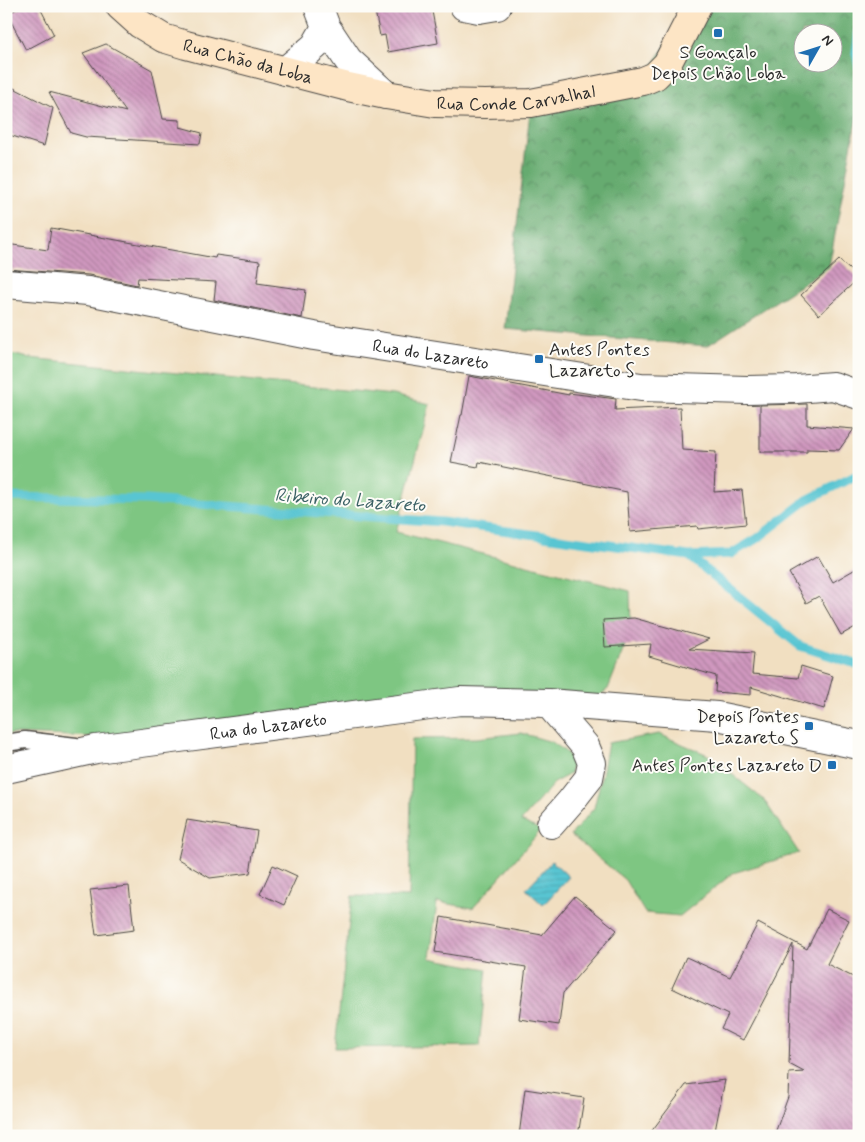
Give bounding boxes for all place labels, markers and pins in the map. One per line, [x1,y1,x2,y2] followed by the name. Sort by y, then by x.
[712,27,724,39] marker: S Gonçalo Depois Chão Loba
[650,41,786,86] place label: S Gonçalo Depois Chão Loba
[549,338,650,383] place label: Antes Pontes Lazareto S
[533,353,545,365] marker: Antes Pontes Lazareto S
[697,705,799,750] place label: Depois Pontes Lazareto S
[803,720,815,732] marker: Depois Pontes Lazareto S
[632,754,822,778] place label: Antes Pontes Lazareto D
[826,759,838,771] marker: Antes Pontes Lazareto D

